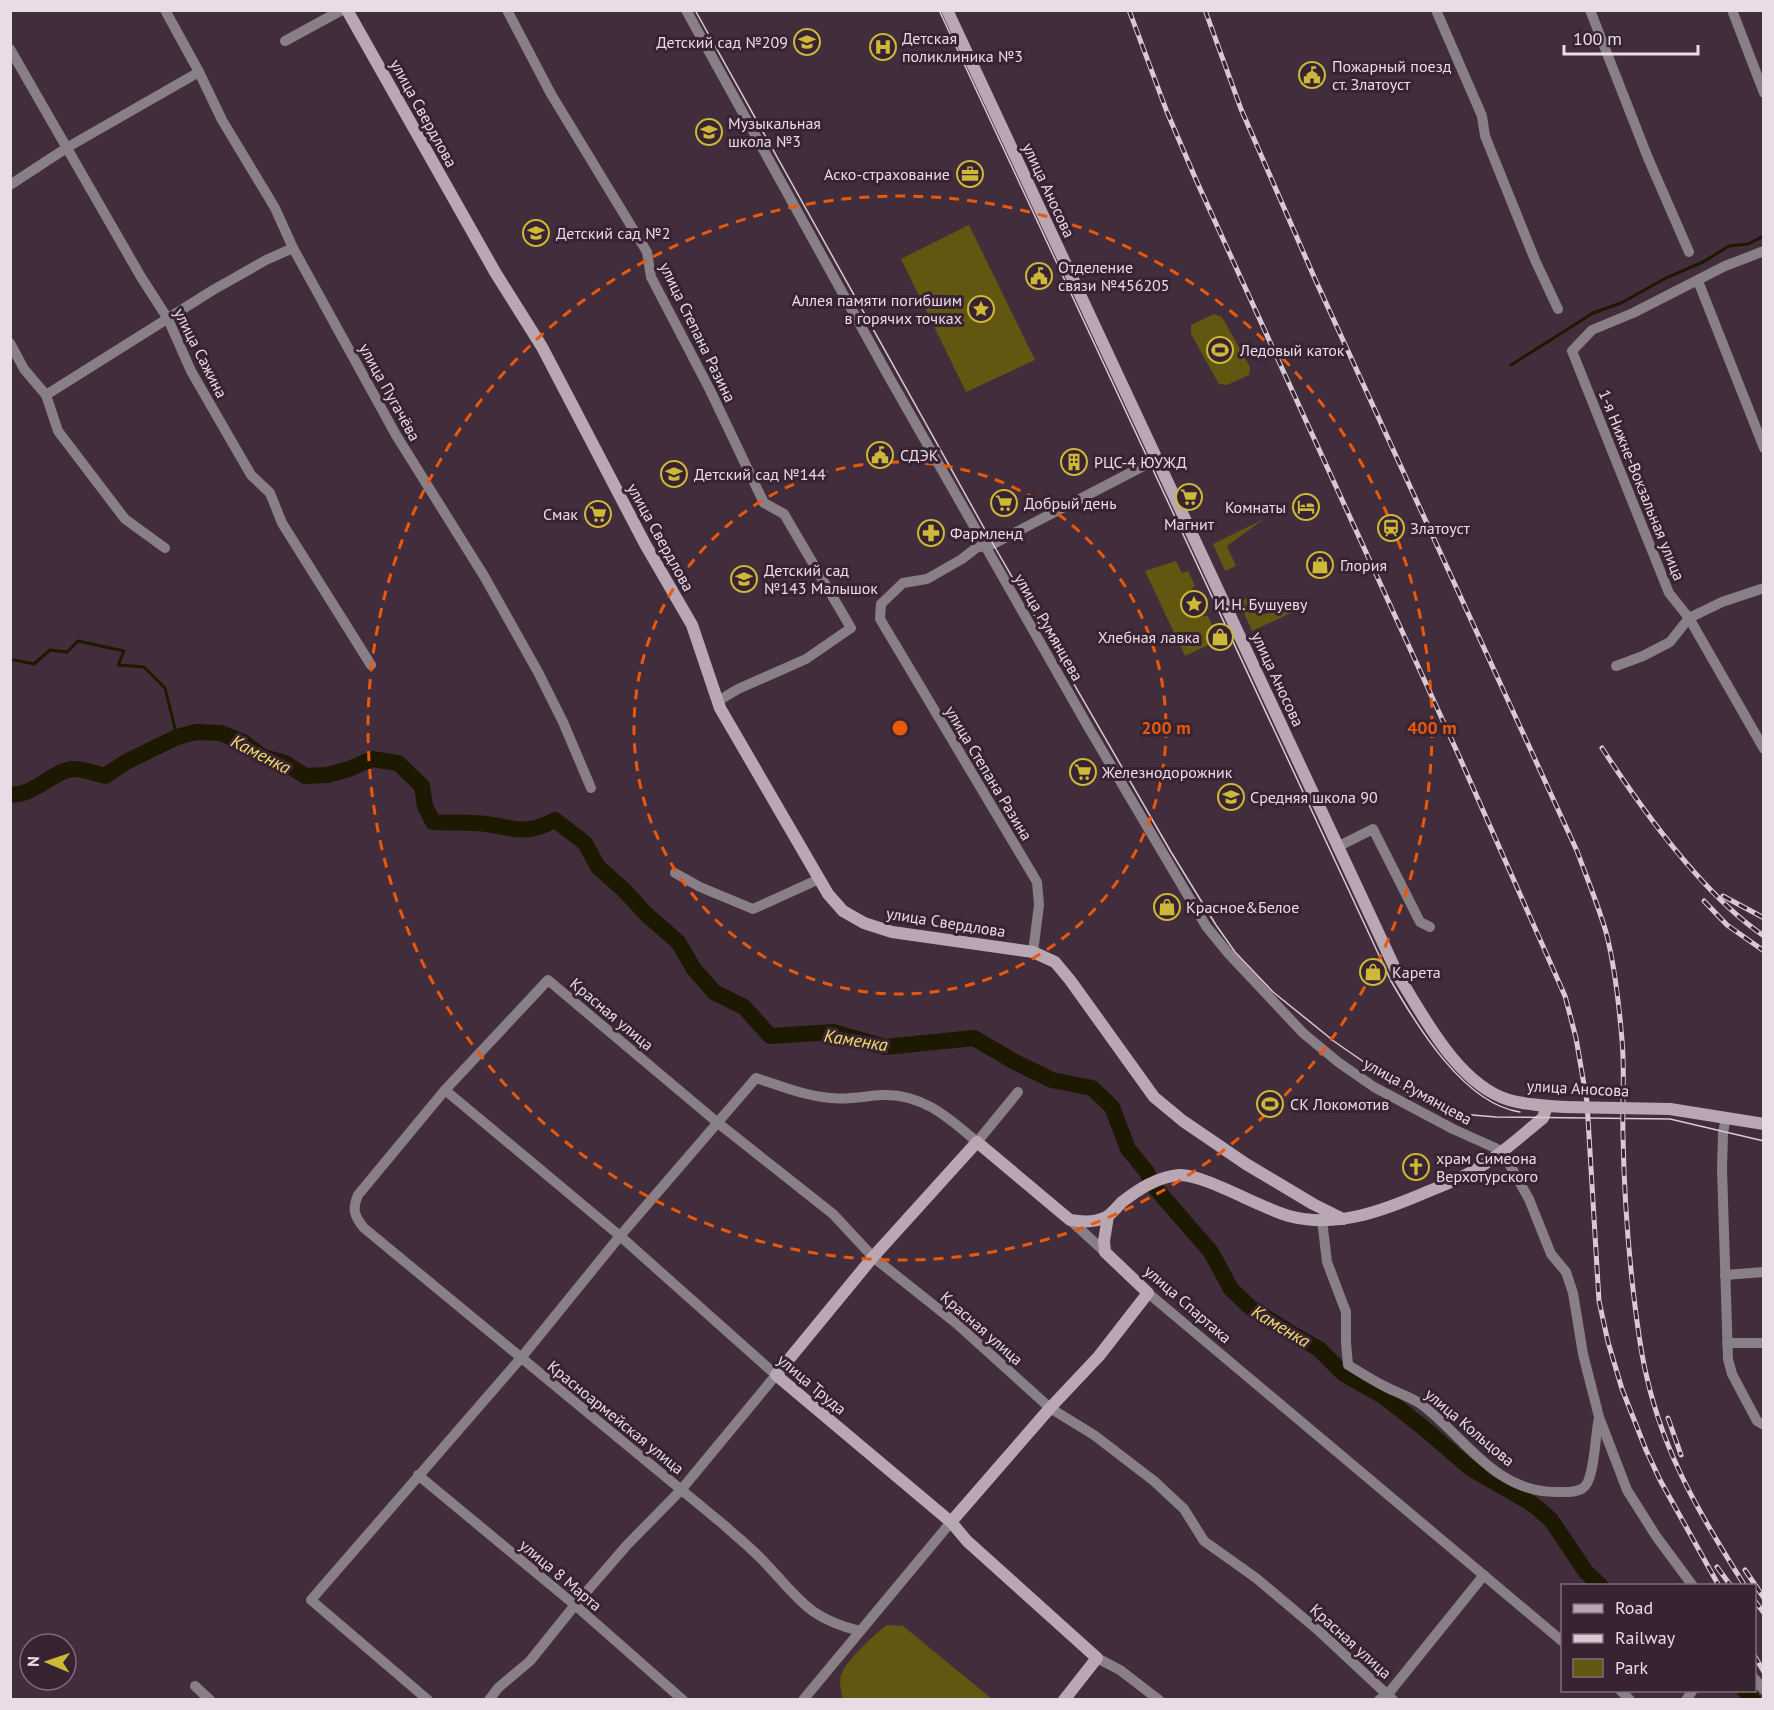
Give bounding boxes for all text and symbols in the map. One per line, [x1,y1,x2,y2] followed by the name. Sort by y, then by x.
[1564,18,1698,56] scale bar
[792,27,822,57] school or university icon: Детский сад №209
[1573,27,1622,50] text: 100 m
[902,28,1023,66] place label: Детская поликлиника №3
[656,32,788,52] place label: Детский сад №209
[868,32,898,62] hospital icon: Детская поликлиника №3
[386,55,462,171] street label: улица Свердлова
[1332,56,1452,94] place label: Пожарный поезд ст. Златоуст
[1297,60,1327,90] public building icon: Пожарный поезд ст. Златоуст
[728,113,821,151] place label: Музыкальная школа №3
[694,117,724,147] school or university icon: Музыкальная школа №3
[1018,139,1080,241] street label: улица Аносова
[955,159,985,189] office icon: Аско-страхование
[824,164,950,184] place label: Аско-страхование
[521,218,551,248] school or university icon: Детский сад №2
[556,223,670,243] place label: Детский сад №2
[1058,257,1170,295] place label: Отделение связи №456205
[655,259,741,405] street label: улица Степана Разина
[1024,261,1054,291] public building icon: Отделение связи №456205
[792,290,962,328] place label: Аллея памяти погибшим в горячих точках
[966,294,996,324] place icon: Аллея памяти погибшим в горячих точках
[170,305,232,401] street label: улица Сажина
[1205,335,1235,365] sports icon: Ледовый каток
[355,340,425,444] street label: улица Пугачёва
[1239,340,1345,360] place label: Ледовый каток
[1594,387,1690,583] street label: 1-я Нижне-Вокзальная улица
[865,440,895,470] public building icon: СДЭК
[900,445,939,465] place label: СДЭК
[1059,447,1089,477] building icon: РЦС-4 ЮУЖД
[1094,452,1187,472] place label: РЦС-4 ЮУЖД
[659,459,689,489] school or university icon: Детский сад №144
[694,464,826,484] place label: Детский сад №144
[623,479,699,595] street label: улица Свердлова
[1174,482,1204,512] supermarket icon: Магнит
[989,488,1019,518] supermarket icon: Добрый день
[1291,492,1321,522] hotel icon: Комнаты
[1024,493,1117,513] place label: Добрый день
[1225,497,1286,517] place label: Комнаты
[583,499,613,529] supermarket icon: Смак
[543,504,578,524] place label: Смак
[1376,513,1406,543] station icon: Златоуст
[1164,514,1215,534] place label: Магнит
[916,518,946,548] pharmacy icon: Фармленд
[1410,518,1470,538] place label: Златоуст
[950,523,1023,543] place label: Фармленд
[1305,550,1335,580] shop icon: Глория
[1340,555,1387,575] place label: Глория
[764,560,878,598] place label: Детский сад №143 Малышок
[729,564,759,594] school or university icon: Детский сад №143 Малышок
[1010,570,1088,684] street label: улица Румянцева
[1179,589,1209,619] place icon: И. Н. Бушуеву
[1214,594,1308,614] place label: И. Н. Бушуеву
[1205,622,1235,652] shop icon: Хлебная лавка
[1098,627,1200,647] place label: Хлебная лавка
[1247,628,1309,730] street label: улица Аносова
[941,702,1037,844] street label: улица Степана Разина
[1141,716,1191,739] text: 200 m
[1407,716,1457,739] text: 400 m
[890,718,910,738] centre of rings
[227,729,295,779] water label: Каменка
[1068,757,1098,787] supermarket icon: Железнодорожник
[1101,762,1233,782] place label: Железнодорожник
[1216,782,1246,812] school or university icon: Средняя школа 90
[1250,787,1378,807] place label: Средняя школа 90
[1152,892,1182,922] shop icon: Красное&Белое
[1186,897,1299,917] place label: Красное&Белое
[885,903,1007,941] street label: улица Свердлова
[1358,957,1388,987] shop icon: Карета
[1392,962,1441,982] place label: Карета
[566,973,658,1055] street label: Красная улица
[822,1024,890,1056] water label: Каменка
[1360,1053,1476,1129] street label: улица Румянцева
[1526,1075,1630,1101] street label: улица Аносова
[1255,1089,1285,1119] sports icon: СК Локомотив
[1290,1094,1389,1114] place label: СК Локомотив
[1436,1148,1538,1186] place label: храм Симеона Верхотурского
[1401,1152,1431,1182] church icon: храм Симеона Верхотурского
[1140,1261,1236,1347] street label: улица Спартака
[937,1287,1027,1369] street label: Красная улица
[1248,1300,1315,1353] water label: Каменка
[773,1349,851,1419] street label: улица Труда
[544,1356,688,1478] street label: Красноармейская улица
[1421,1384,1519,1470] street label: улица Кольцова
[516,1535,606,1615] street label: улица 8 Марта
[1561,1584,1756,1692] legend
[1615,1596,1653,1619] text: Road
[1306,1599,1396,1683] street label: Красная улица
[1615,1626,1676,1649] text: Railway
[18,1632,78,1692] north arrow
[23,1656,43,1667] text: N
[1615,1656,1648,1679] text: Park

